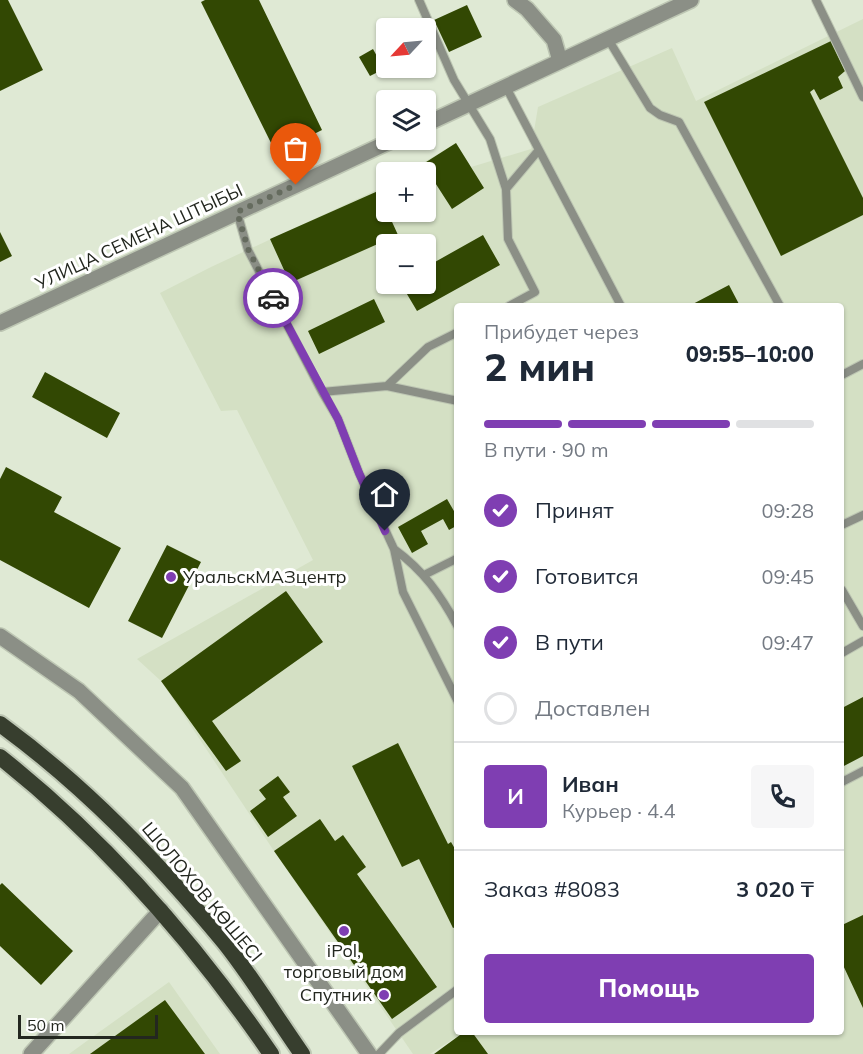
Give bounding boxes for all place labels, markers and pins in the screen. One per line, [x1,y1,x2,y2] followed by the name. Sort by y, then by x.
[270,123,321,185] pin
[359,469,410,531] pin
[182,565,347,588] place label: УральскМАЗцентр
[164,570,178,584] marker: УральскМАЗцентр
[337,924,351,938] marker: iPol, торговый дом
[284,939,404,983] place label: iPol, торговый дом
[300,983,372,1006] place label: Спутник
[377,988,391,1002] marker: Спутник

